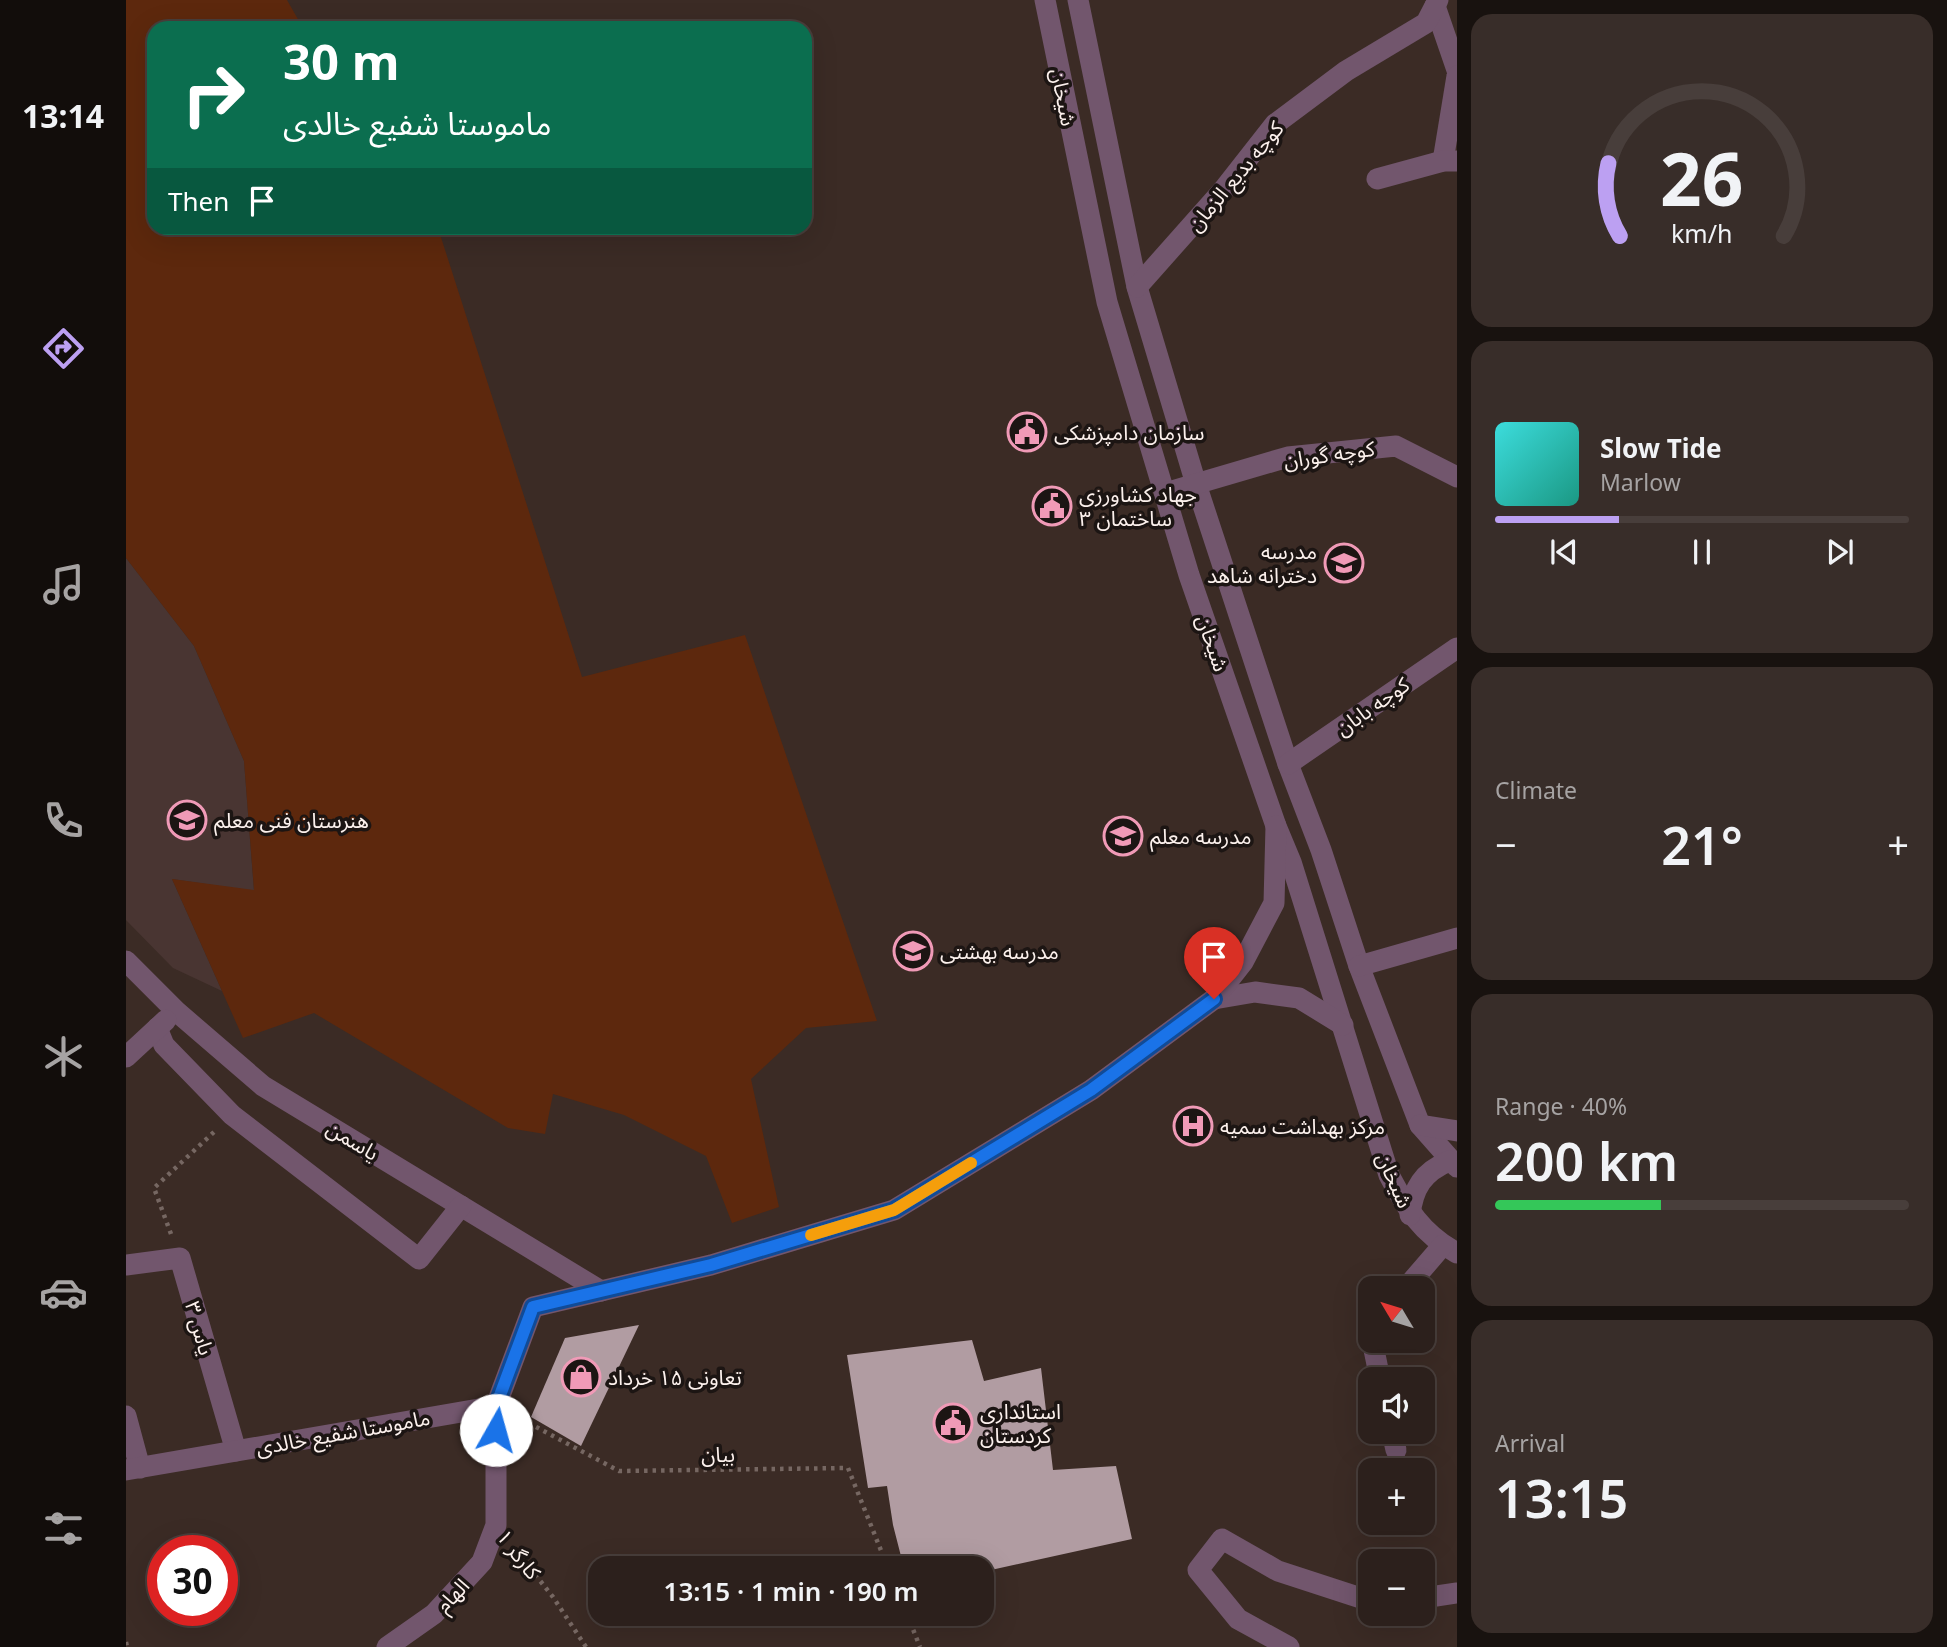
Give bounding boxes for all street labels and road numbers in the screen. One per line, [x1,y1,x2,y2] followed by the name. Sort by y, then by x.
[1045,66,1083,128] street label: شیخان
[1181,115,1291,238] street label: کوچه بدیع الزمان
[1282,434,1377,474] street label: کوچه گوران
[1190,611,1236,675] street label: شیخان
[1329,670,1415,742] street label: کوچه بابان
[322,1113,384,1167] street label: یاسمن
[1370,1148,1420,1212] street label: شیخان
[179,1298,221,1358] street label: یاس ۳
[254,1403,433,1463] street label: ماموستا شفیع خالدی
[701,1440,735,1468] street label: بیان
[491,1523,548,1585] street label: کارگر ۱
[429,1572,477,1620] street label: الهام

